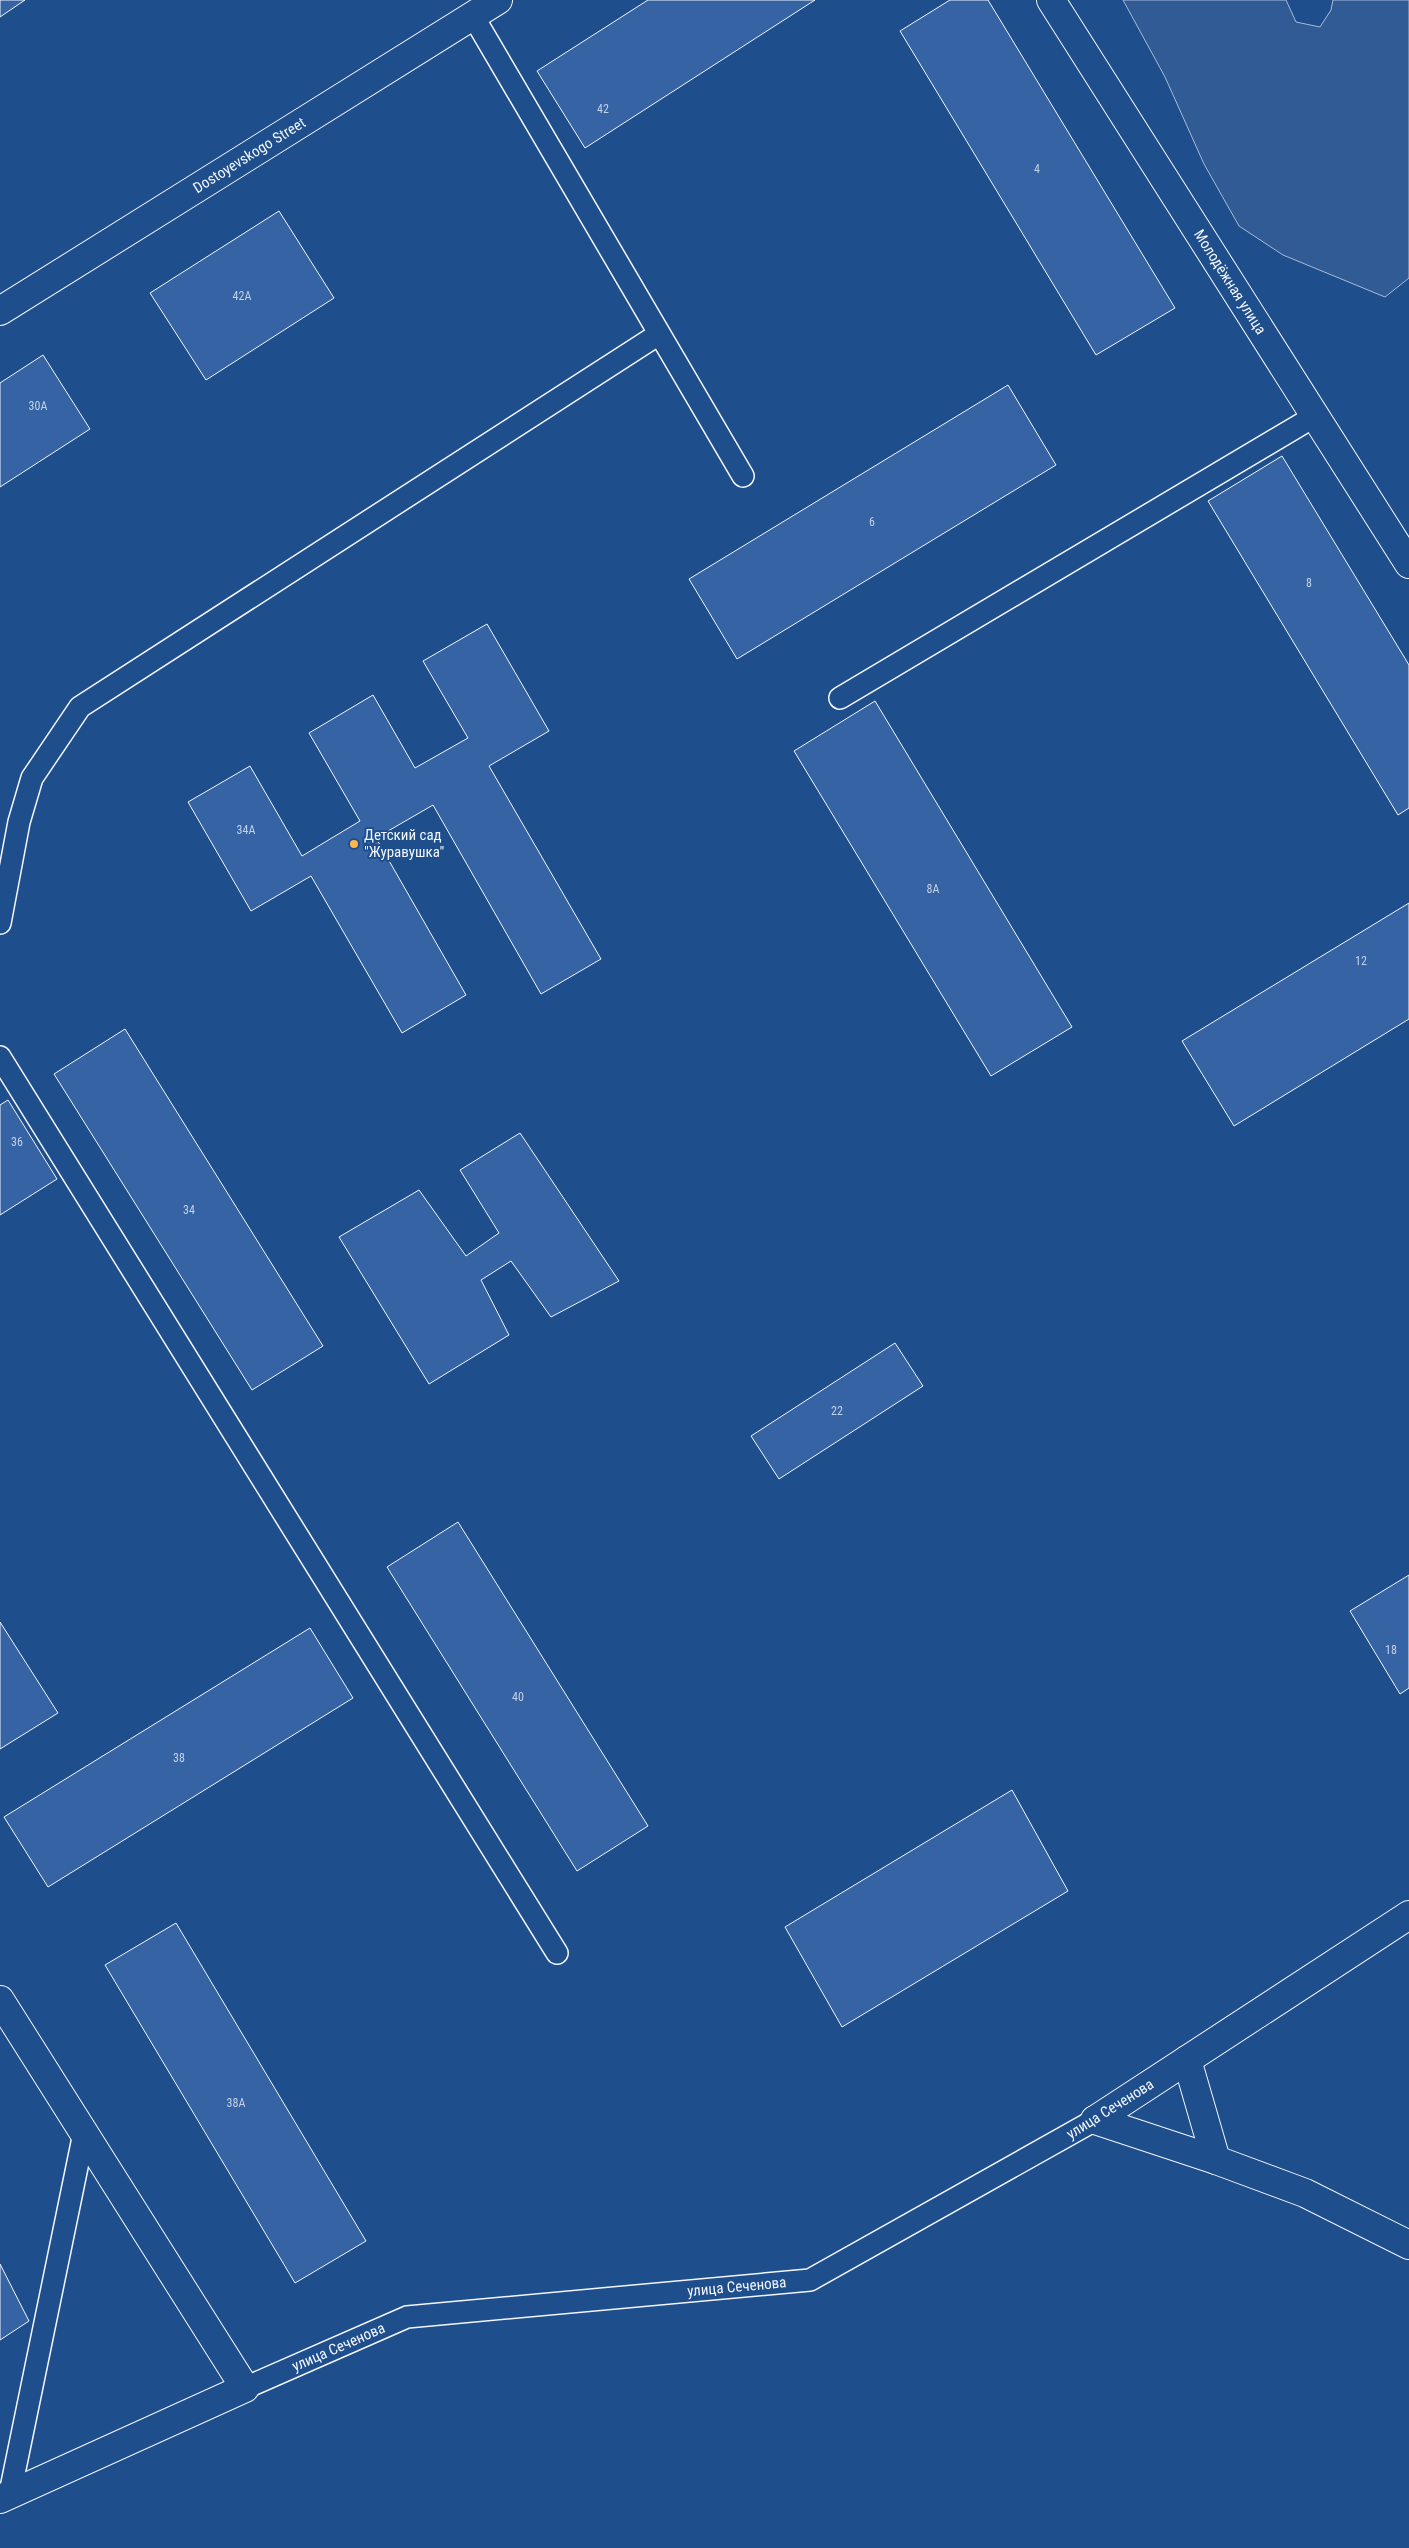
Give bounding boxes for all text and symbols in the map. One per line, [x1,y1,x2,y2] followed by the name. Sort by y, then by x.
[597,102,609,116] house number: 42
[190,114,309,197] street label: Dostoyevskogo Street
[1034,162,1040,176] house number: 4
[1190,226,1270,338] street label: Молодёжная улица
[233,289,251,303] house number: 42А
[29,399,47,413] house number: 30А
[869,515,875,529] house number: 6
[1306,576,1312,590] house number: 8
[237,823,255,837] house number: 34А
[364,826,444,861] place label: Детский сад "Журавушка"
[348,838,360,850] marker: Детский сад "Журавушка"
[927,882,940,896] house number: 8А
[1355,954,1367,968] house number: 12
[11,1135,23,1149] house number: 36
[183,1203,195,1217] house number: 34
[831,1404,843,1418] house number: 22
[1385,1643,1397,1657] house number: 18
[512,1690,524,1704] house number: 40
[173,1751,185,1765] house number: 38
[1063,2075,1157,2143] street label: улица Сеченова
[227,2096,245,2110] house number: 38А
[686,2273,787,2300] street label: улица Сеченова
[289,2319,388,2375] street label: улица Сеченова

